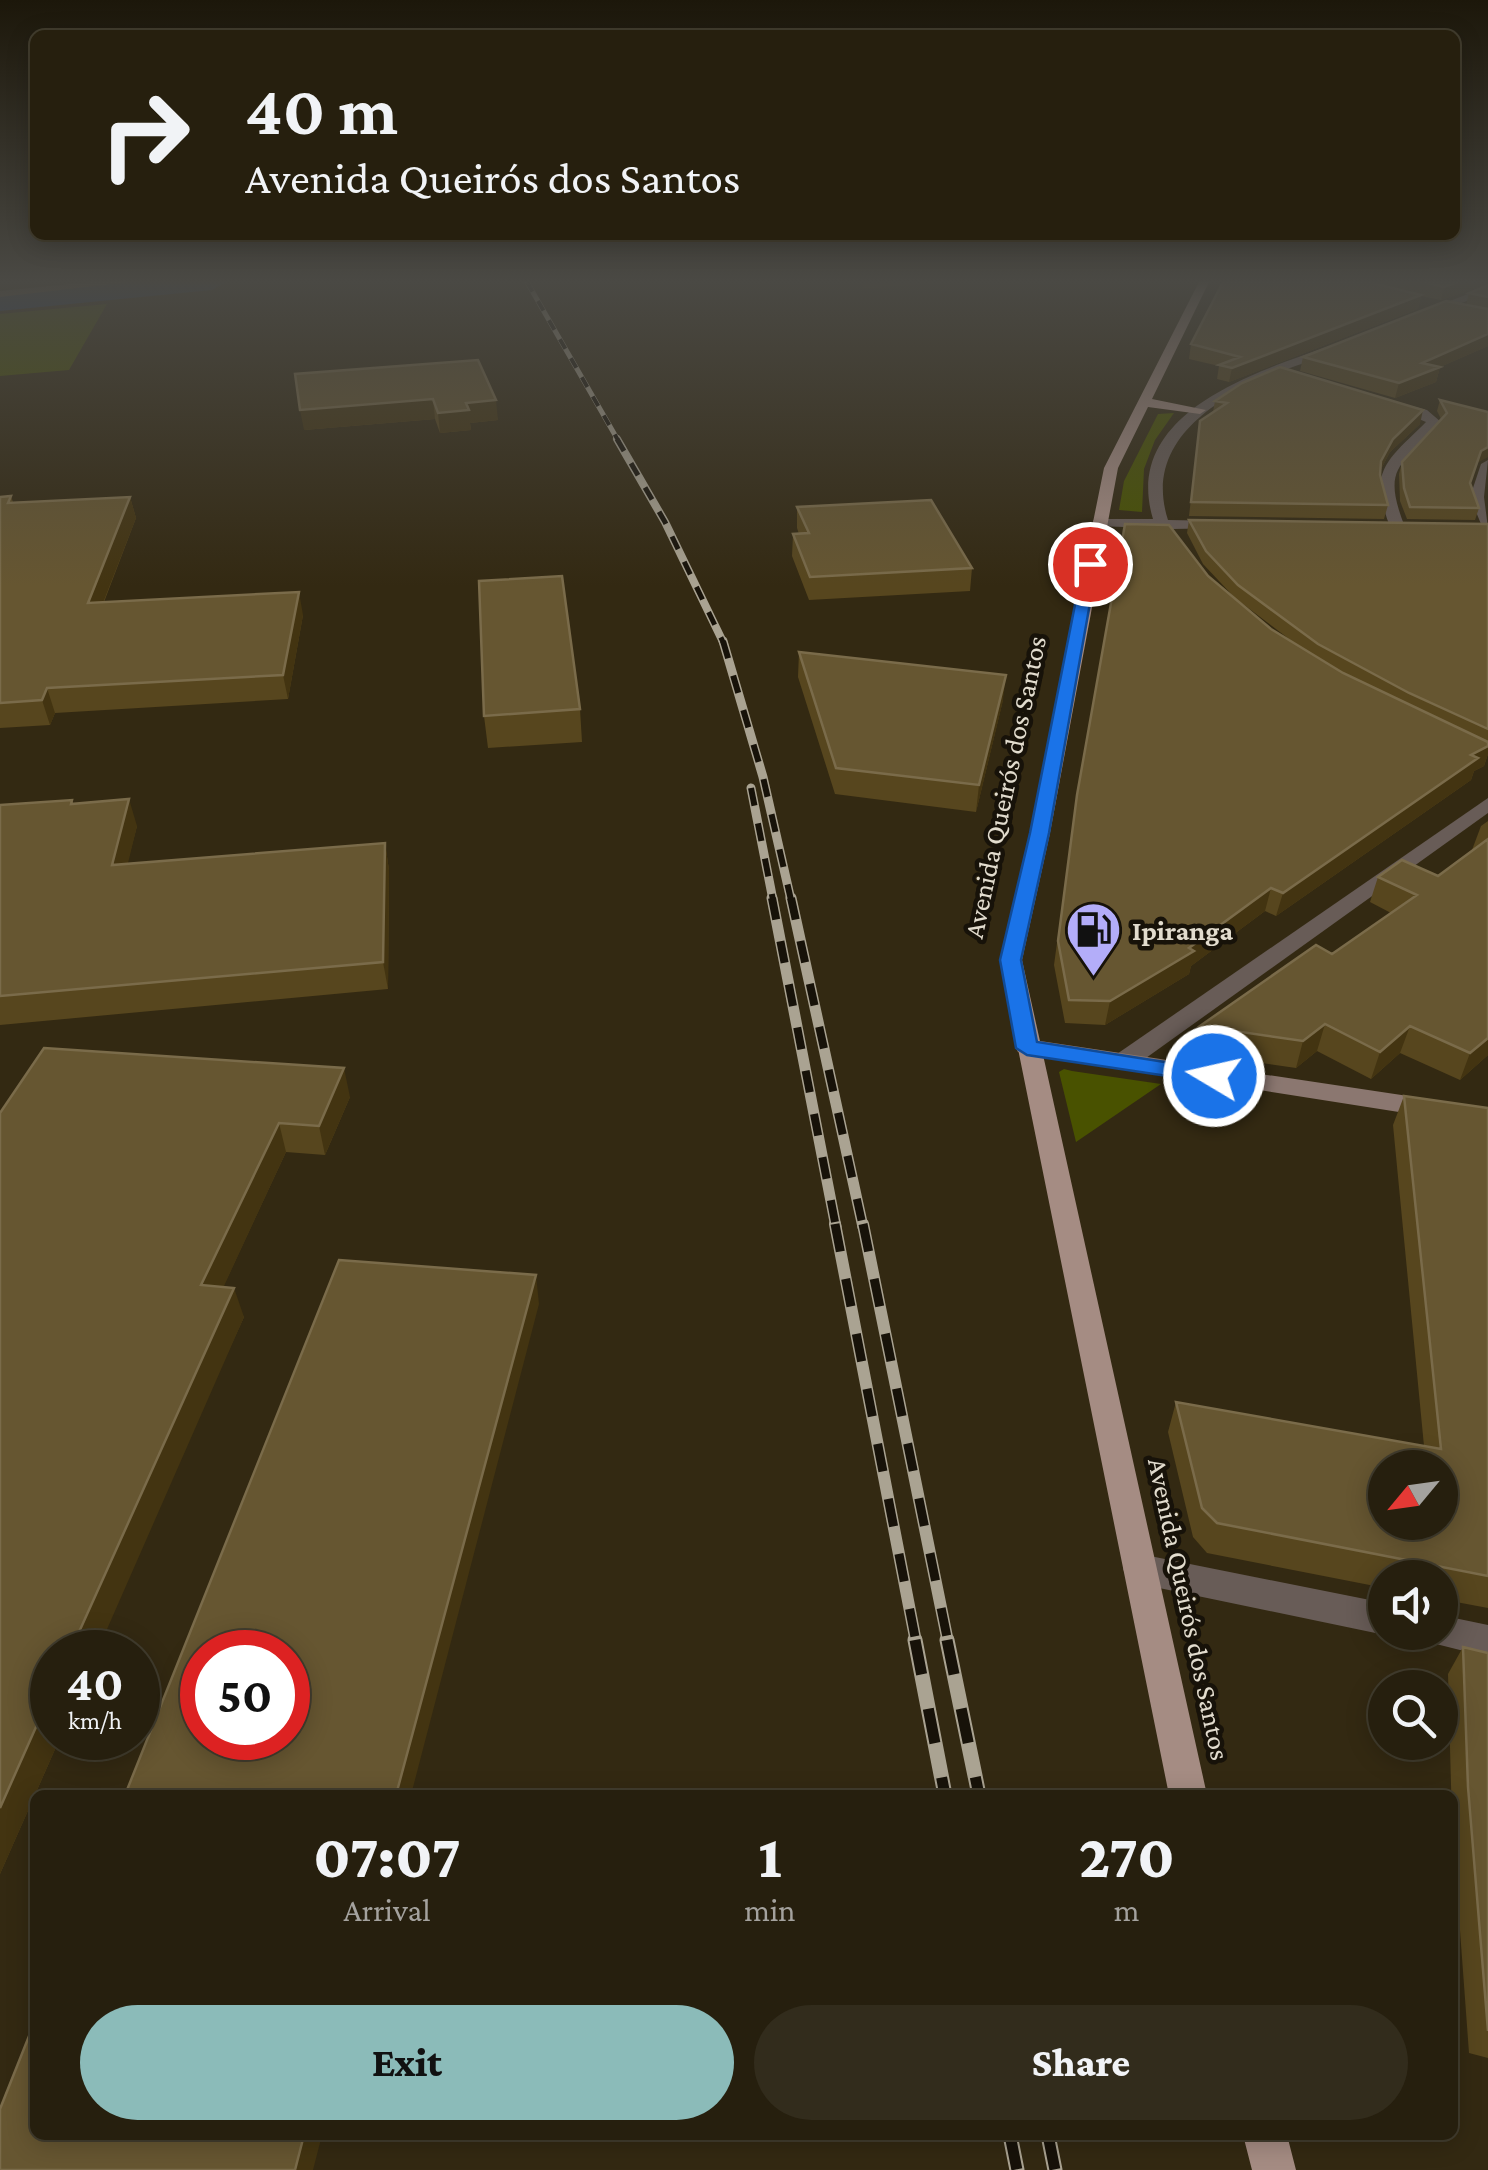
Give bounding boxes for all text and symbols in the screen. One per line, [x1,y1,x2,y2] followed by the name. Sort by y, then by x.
[80,70,210,200] icon: right
[245,71,398,149] text: 40 m
[245,153,740,203] text: Avenida Queirós dos Santos
[1048,522,1133,607] pin
[1063,537,1118,592] icon: arrive
[958,633,1052,941] street label: Avenida Queirós dos Santos
[1063,900,1123,979] fuel station icon: Ipiranga
[1132,915,1233,946] place label: Ipiranga
[1162,1024,1266,1128] position arrow
[1368,1450,1458,1540] north arrow
[1368,1450,1458,1760] map controls
[1142,1455,1236,1763] street label: Avenida Queirós dos Santos
[1368,1560,1458,1650] button: sound
[180,1630,310,1760] speed limit sign: 50
[66,1655,124,1711] text: 40
[1368,1670,1458,1760] button: search
[68,1707,122,1734] text: km/h
[313,1823,461,1890] text: 07:07
[758,1823,782,1890] text: 1
[1079,1823,1175,1890] text: 270
[344,1892,431,1928] text: Arrival
[744,1892,796,1928] text: min
[1114,1892,1140,1928] text: m
[80,2005,734,2120] button: Exit
[754,2005,1408,2120] button: Share

